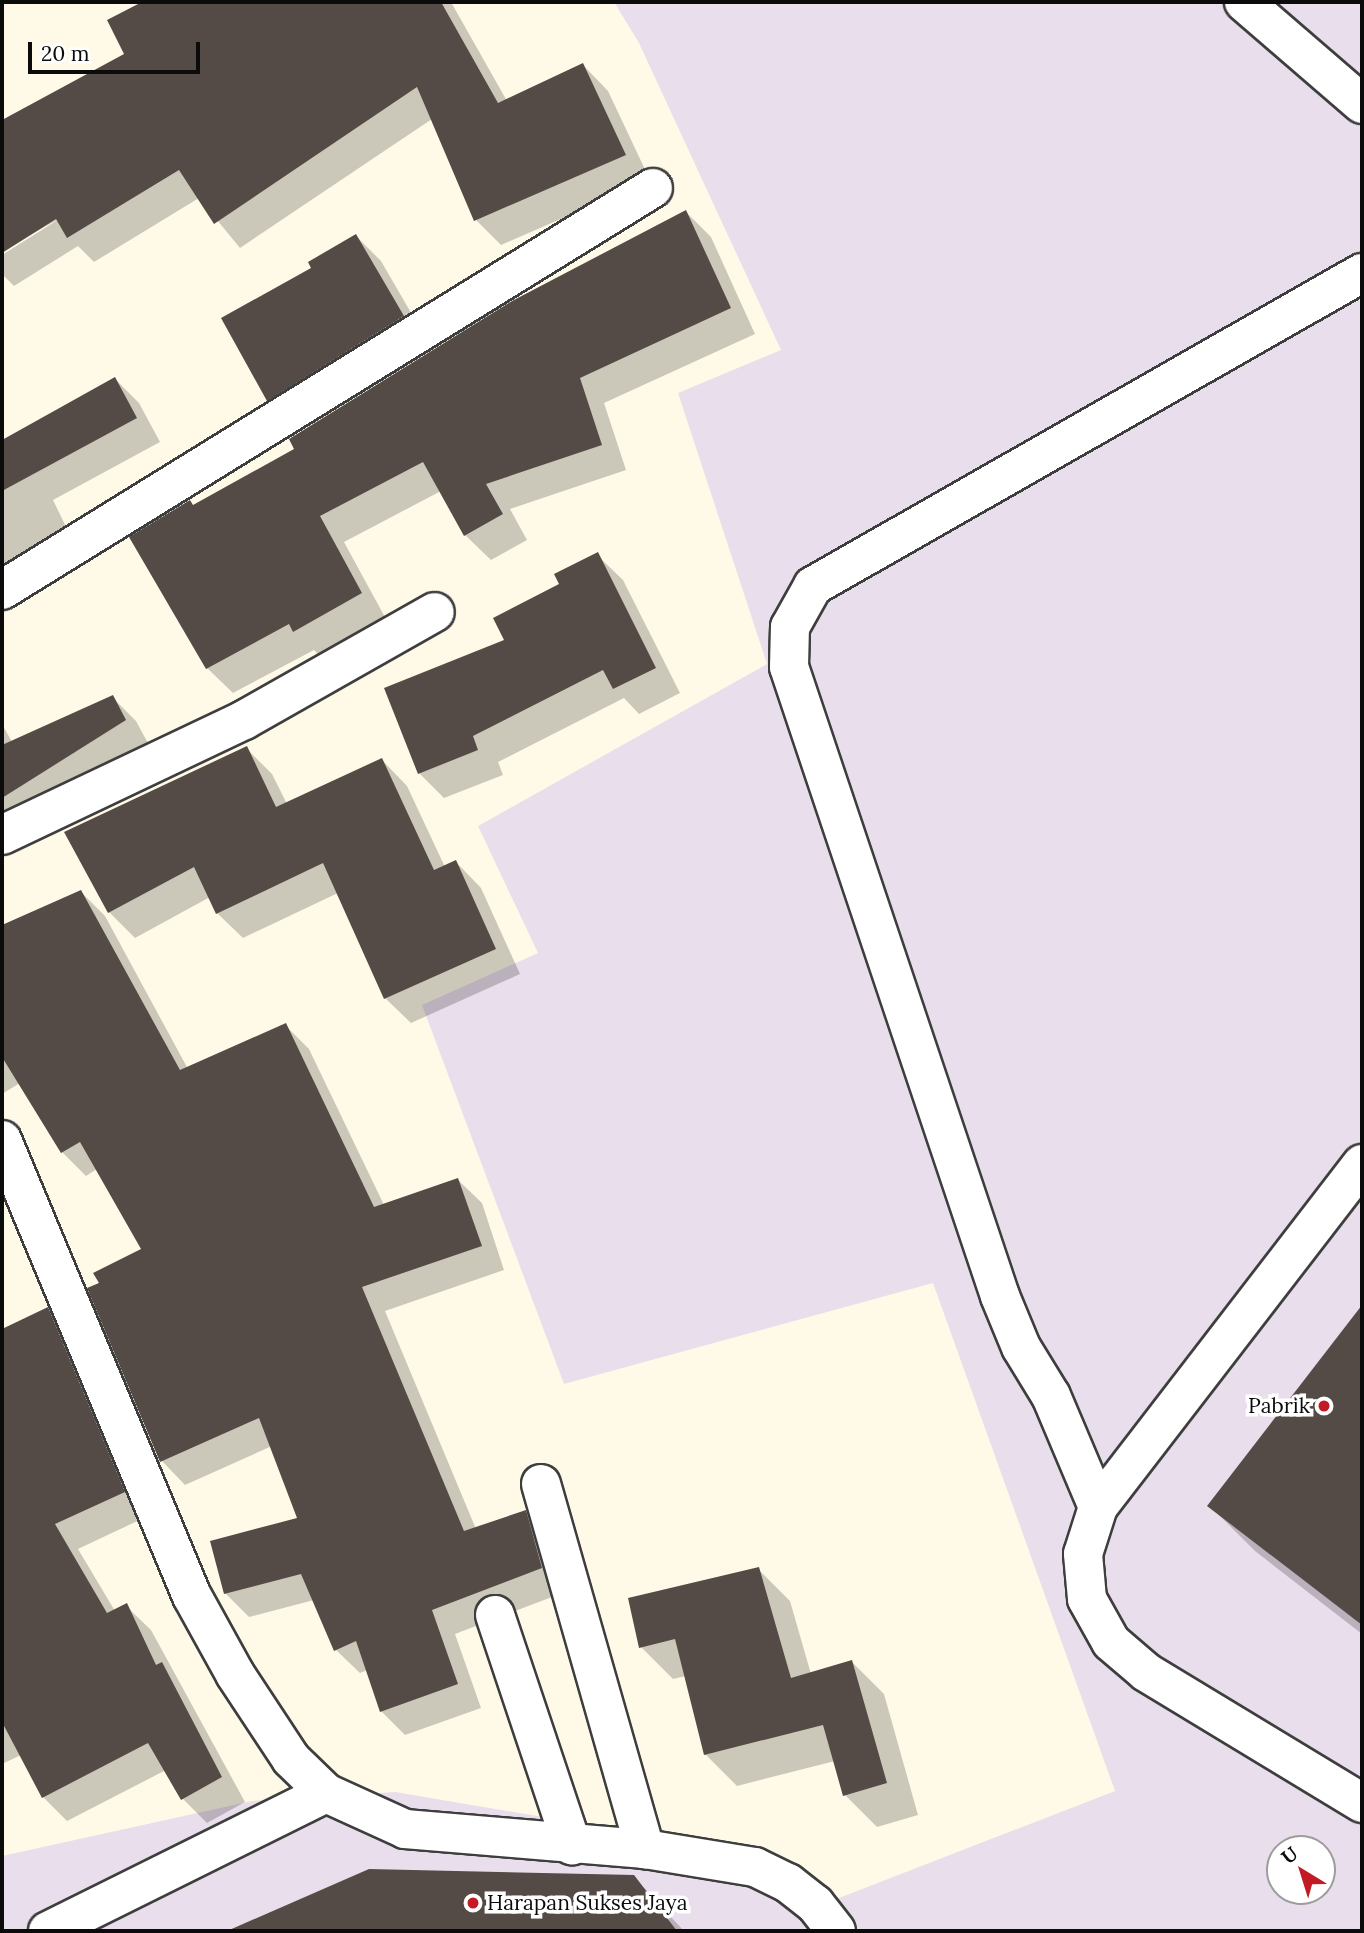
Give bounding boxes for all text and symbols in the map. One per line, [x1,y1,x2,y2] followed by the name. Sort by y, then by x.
[32,28,203,72] scale bar
[41,40,90,67] text: 20 m
[1248,1393,1310,1419] place label: Pabrik
[1316,1398,1332,1414] marker: Pabrik
[1266,1835,1336,1905] north arrow
[1276,1841,1302,1869] text: U
[487,1890,687,1916] place label: Harapan Sukses Jaya
[465,1895,481,1911] marker: Harapan Sukses Jaya

